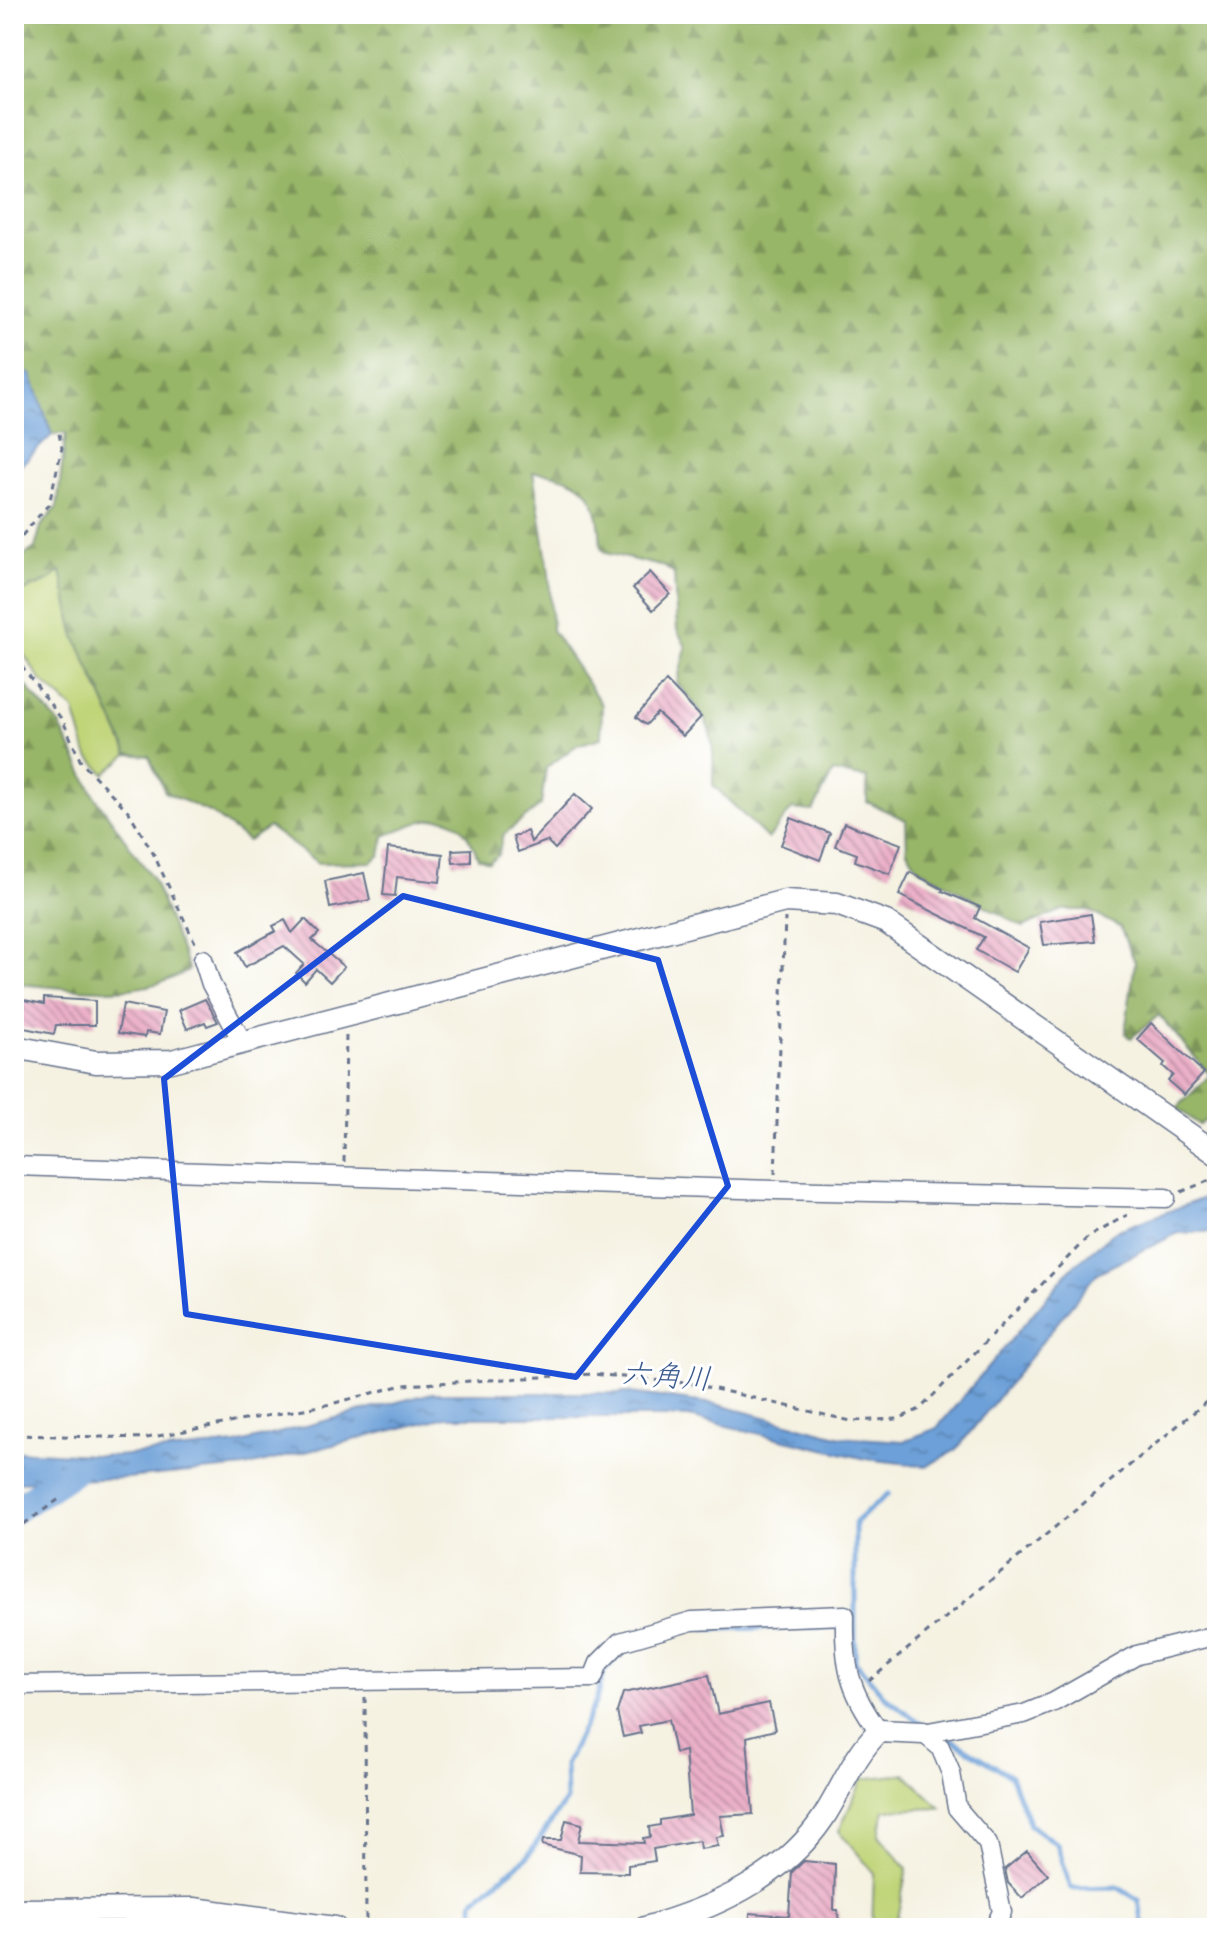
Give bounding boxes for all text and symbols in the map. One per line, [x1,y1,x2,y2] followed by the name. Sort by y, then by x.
[620,1354,712,1404] water label: 六角川

